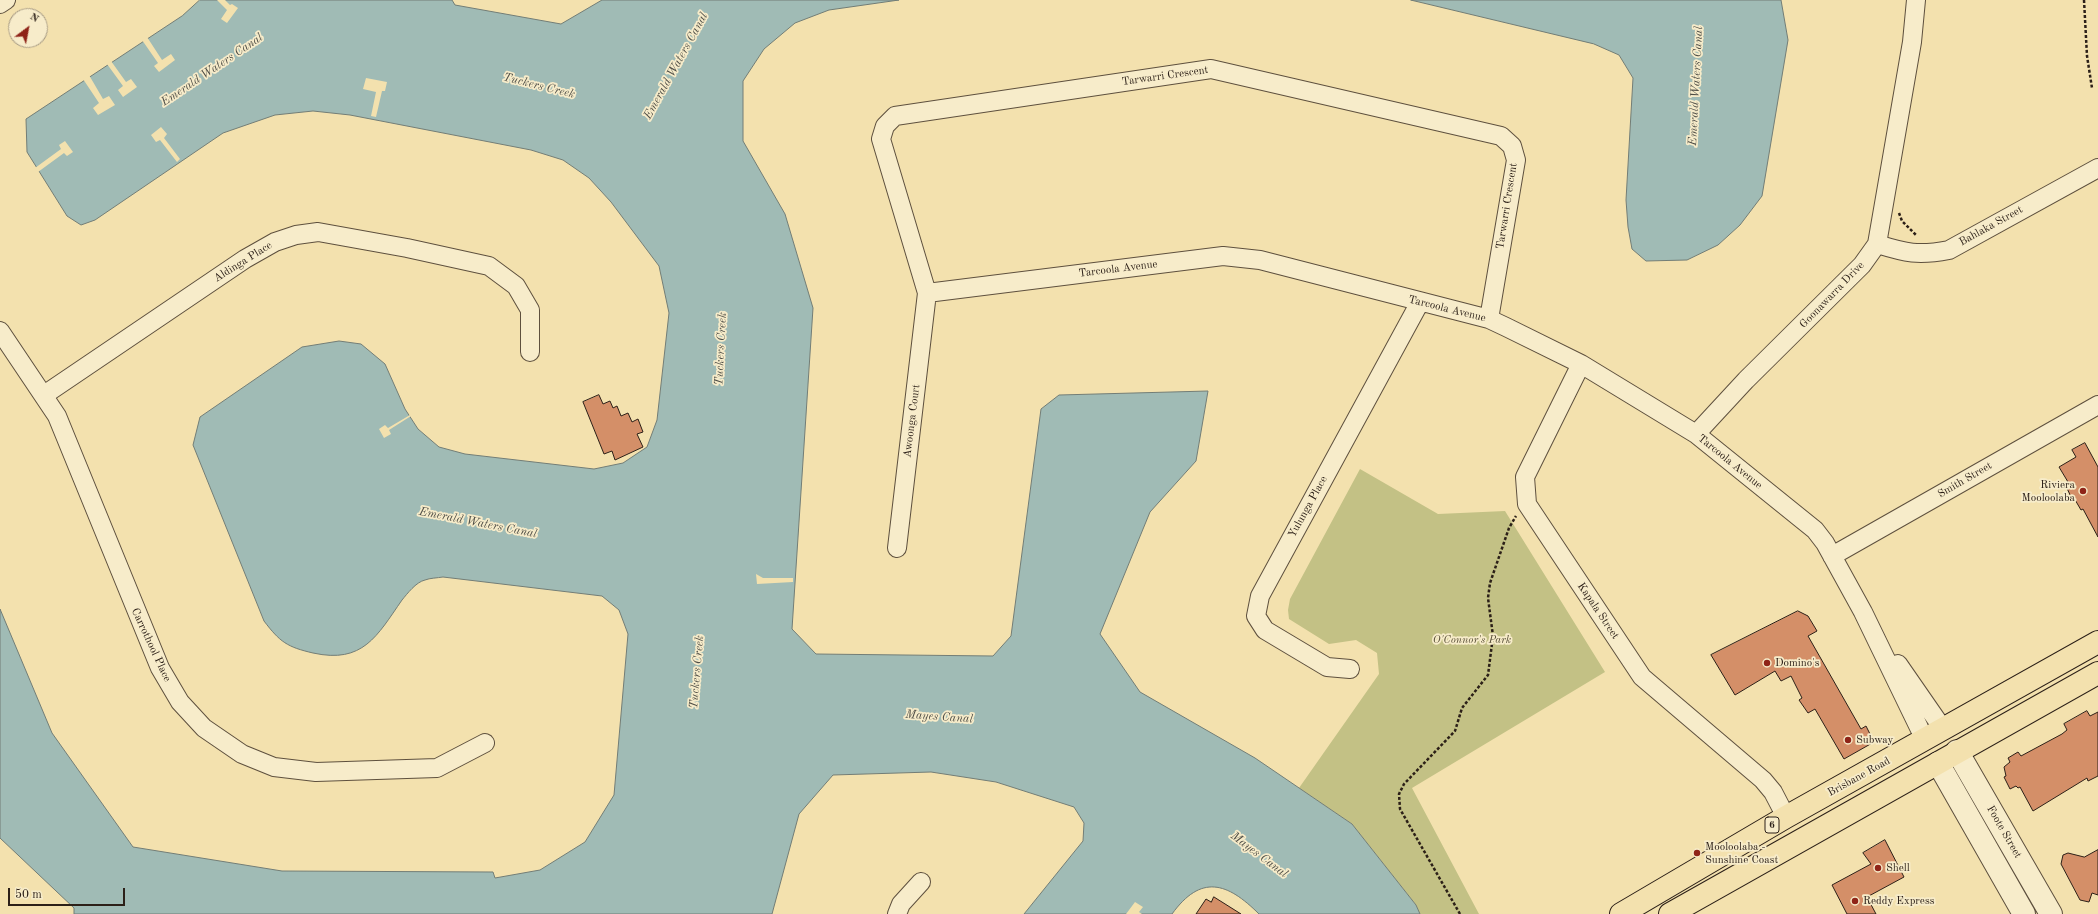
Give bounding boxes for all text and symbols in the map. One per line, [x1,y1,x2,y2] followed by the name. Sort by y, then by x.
[8,8,48,48] north arrow
[641,10,711,122] water label: Emerald Waters Canal
[28,11,41,25] text: N
[1686,26,1706,146] water label: Emerald Waters Canal
[158,31,266,109] water label: Emerald Waters Canal
[1121,63,1209,89] street label: Tarwarri Crescent
[502,70,576,102] water label: Tuckers Creek
[1494,162,1520,250] street label: Tarwarri Crescent
[1957,203,2025,249] street label: Bahlaka Street
[211,239,275,285] street label: Aldinga Place
[1078,258,1158,280] street label: Tarcoola Avenue
[1797,259,1867,331] street label: Goonawarra Drive
[1407,293,1487,325] street label: Tarcoola Avenue
[712,312,730,386] water label: Tuckers Creek
[901,383,923,459] street label: Awoonga Court
[1695,432,1765,492] street label: Tarcoola Avenue
[1935,459,1995,501] street label: Smith Street
[1286,474,1330,540] street label: Yulunga Place
[2022,478,2075,504] place label: Riviera Mooloolaba
[2078,486,2088,496] marker: Riviera Mooloolaba
[418,505,538,541] water label: Emerald Waters Canal
[1574,580,1622,642] street label: Kapala Street
[128,606,174,684] street label: Carrothool Place
[1433,633,1511,647] park label: O'Connor's Park
[687,635,707,709] water label: Tuckers Creek
[1775,656,1820,670] place label: Domino's
[1762,658,1772,668] marker: Domino's
[905,707,973,727] water label: Mayes Canal
[1856,733,1893,747] place label: Subway
[1843,735,1853,745] marker: Subway
[1825,754,1893,800] street label: Brisbane Road
[1984,803,2024,861] street label: Foote Street
[1765,817,1779,833] road number: 6
[1228,829,1290,881] water label: Mayes Canal
[1705,840,1778,866] place label: Mooloolaba - Sunshine Coast
[1692,848,1702,858] marker: Mooloolaba - Sunshine Coast
[1886,861,1910,875] place label: Shell
[1873,863,1883,873] marker: Shell
[10,880,127,906] scale bar
[15,889,42,901] text: 50 m
[1863,894,1934,908] place label: Reddy Express
[1850,896,1860,906] marker: Reddy Express

